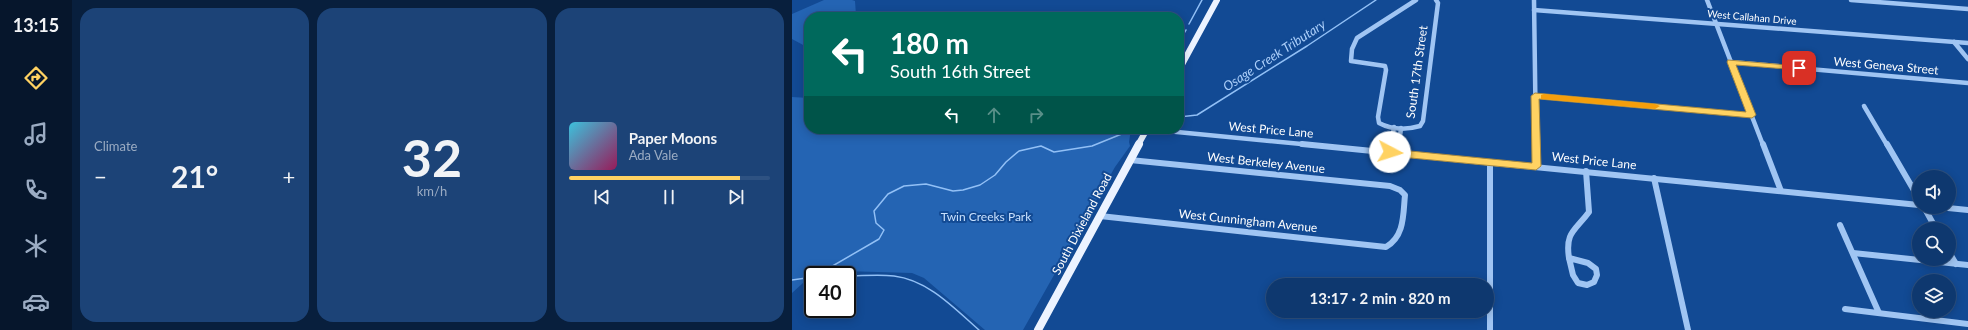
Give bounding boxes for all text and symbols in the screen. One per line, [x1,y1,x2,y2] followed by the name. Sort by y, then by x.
[1707,7,1797,27] street label: West Callahan Drive
[13,14,59,36] text: 13:15
[1220,15,1329,94] water label: Osage Creek Tributary
[1403,24,1431,119] street label: South 17th Street
[890,26,969,60] text: 180 m
[824,28,876,80] icon: left
[1782,51,1816,85] pin
[1833,53,1940,78] street label: West Geneva Street
[1788,57,1810,79] icon: arrive
[890,60,1030,82] text: South 16th Street
[22,64,50,92] icon: directions
[941,104,963,126] icon: left
[983,104,1005,126] icon: ahead
[1025,104,1047,126] icon: right
[1228,118,1314,141] street label: West Price Lane
[22,120,50,148] icon: music
[402,126,462,188] text: 32
[629,129,717,147] text: Paper Moons
[1369,131,1411,173] position arrow
[94,138,137,154] text: Climate
[629,147,678,163] text: Ada Vale
[1206,149,1326,176] street label: West Berkeley Avenue
[1551,149,1637,172] street label: West Price Lane
[171,158,218,194] text: 21°
[94,163,107,190] text: −
[283,163,295,190] text: +
[1048,170,1115,277] street label: South Dixieland Road
[1912,170,1956,318] map controls
[1912,170,1956,214] button: sound
[22,176,50,204] icon: phone
[417,183,447,199] text: km/h
[591,186,613,208] icon: previous
[658,186,680,208] icon: pause
[725,186,747,208] icon: next
[1178,206,1318,235] street label: West Cunningham Avenue
[941,209,1032,224] park label: Twin Creeks Park
[1912,222,1956,266] button: search
[22,232,50,260] icon: climate
[804,266,856,318] speed limit sign: 40
[1912,274,1956,318] button: layers
[22,288,50,316] icon: car
[1310,289,1450,307] text: 13:17 · 2 min · 820 m

